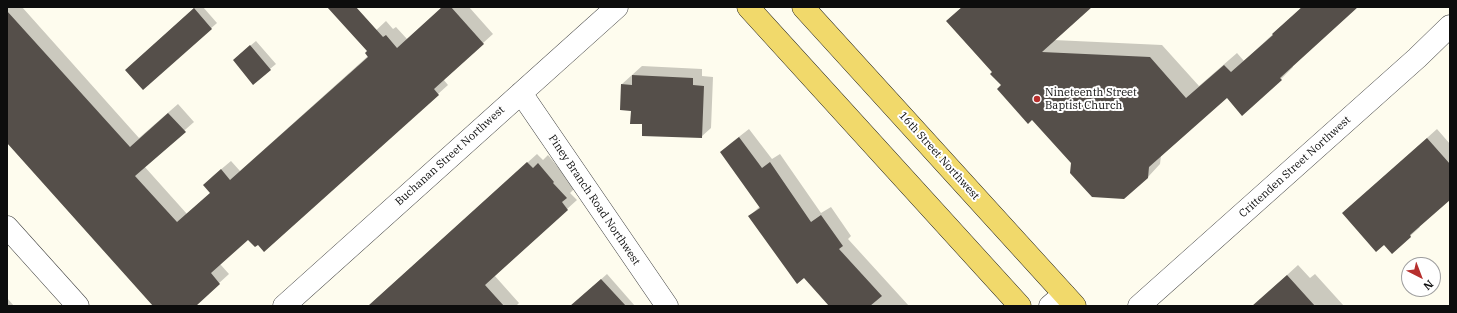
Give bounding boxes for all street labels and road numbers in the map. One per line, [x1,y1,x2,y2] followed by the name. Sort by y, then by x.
[393,103,507,209] street label: Buchanan Street Northwest
[896,109,982,203] street label: 16th Street Northwest
[1237,113,1353,221] street label: Crittenden Street Northwest
[545,132,643,268] street label: Piney Branch Road Northwest

